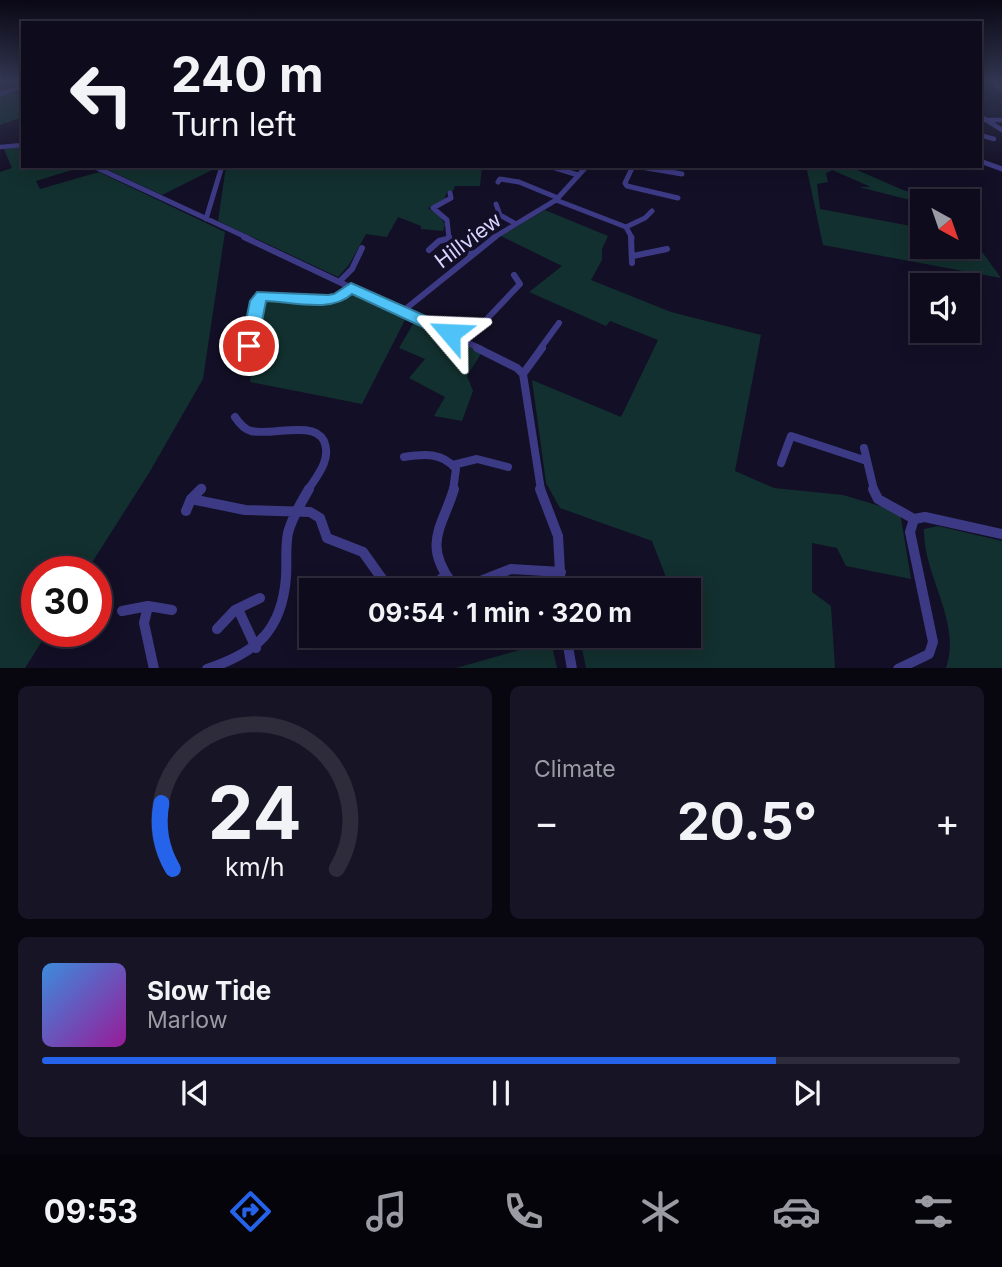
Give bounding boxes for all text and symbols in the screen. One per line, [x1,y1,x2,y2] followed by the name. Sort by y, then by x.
[171,45,324,104] text: 240 m
[56,49,147,140] icon: left
[171,105,296,144] text: Turn left
[910,189,980,259] north arrow
[910,189,980,343] map controls
[430,207,506,273] street label: Hillview
[910,273,980,343] button: sound
[413,296,487,370] position arrow
[219,316,279,376] pin
[230,327,268,365] icon: arrive
[21,556,112,647] speed limit sign: 30
[368,597,632,628] text: 09:54 · 1 min · 320 m
[534,755,616,783] text: Climate
[208,768,302,857] text: 24
[677,790,817,853] text: 20.5°
[534,799,559,845] text: −
[935,799,960,845] text: +
[225,851,285,881] text: km/h
[147,975,271,1006] text: Slow Tide
[147,1006,227,1034] text: Marlow
[176,1074,214,1112] icon: previous
[482,1074,520,1112] icon: pause
[788,1074,826,1112] icon: next
[226,1187,275,1236] icon: directions
[362,1187,411,1236] icon: music
[499,1187,548,1236] icon: phone
[636,1187,685,1236] icon: climate
[772,1187,821,1236] icon: car
[909,1187,958,1236] icon: filters
[44,1192,138,1231] text: 09:53

